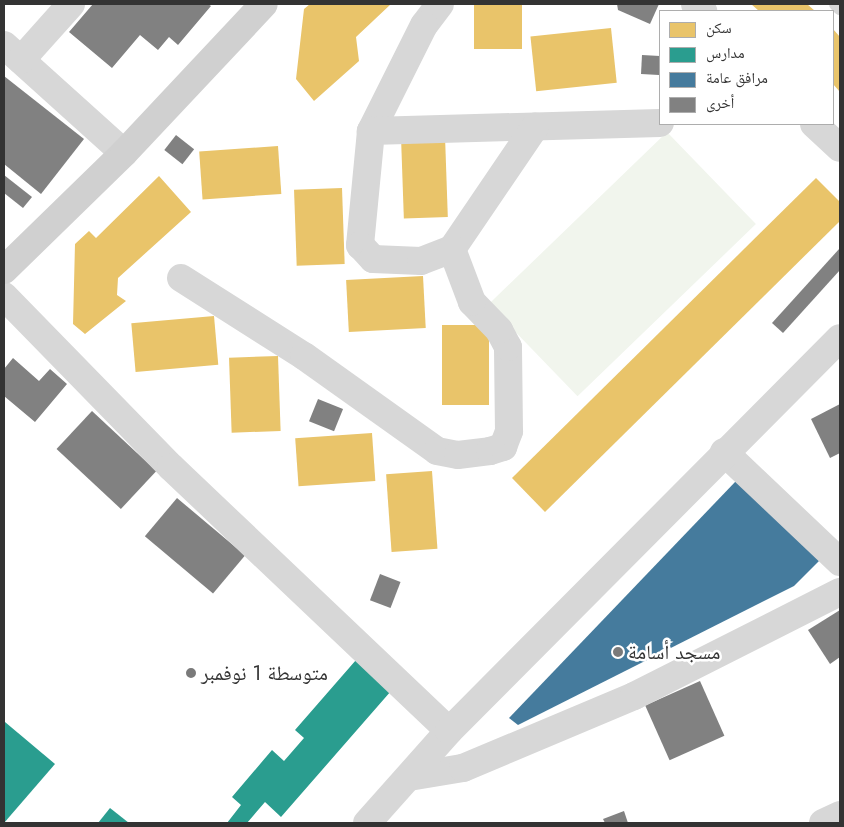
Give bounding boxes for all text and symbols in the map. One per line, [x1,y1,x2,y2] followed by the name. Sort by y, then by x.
[659,10,834,125] legend
[706,17,732,39] text: سكن
[706,42,745,64] text: مدارس
[706,67,768,89] text: مرافق عامة
[706,92,734,114] text: أخرى
[628,640,720,664] place label: مسجد أسامة
[612,646,624,658] marker: مسجد أسامة
[201,661,328,685] place label: متوسطة 1 نوفمبر
[185,667,197,679] marker: متوسطة 1 نوفمبر

